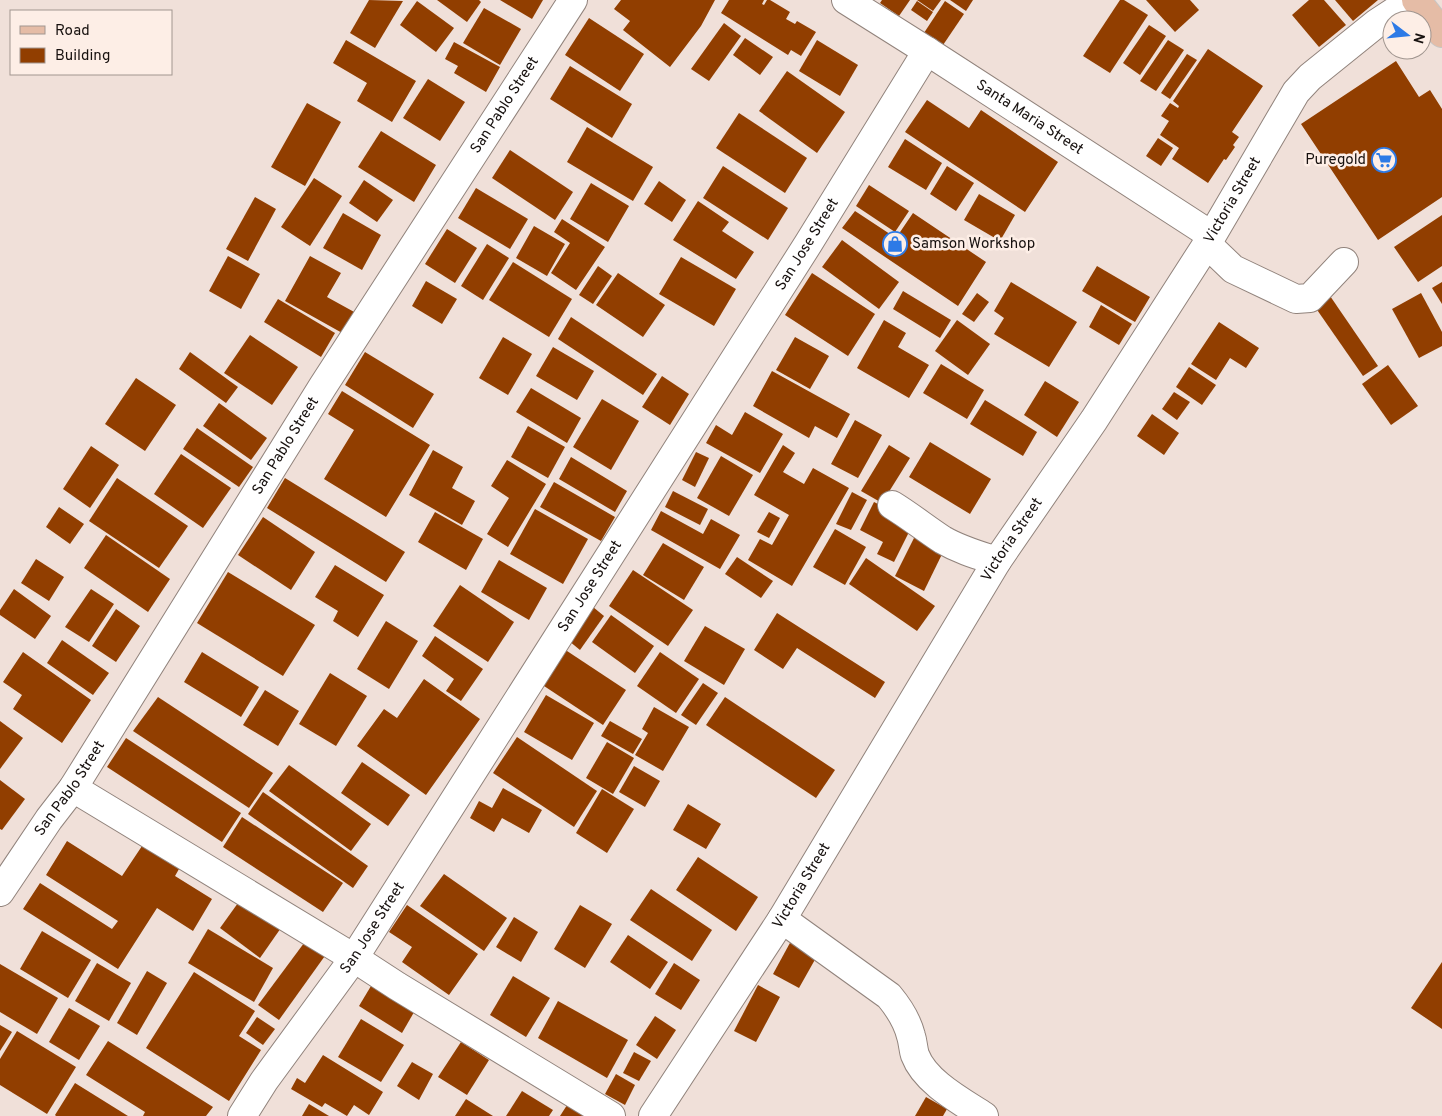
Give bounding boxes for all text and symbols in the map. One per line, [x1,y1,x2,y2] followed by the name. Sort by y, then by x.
[10,10,172,75] legend
[1382,10,1432,60] north arrow
[55,22,90,41] text: Road
[1408,31,1428,45] text: N
[55,47,110,66] text: Building
[466,53,543,157] street label: San Pablo Street
[972,76,1087,159] street label: Santa Maria Street
[1371,147,1397,173] supermarket icon: Puregold
[1305,151,1366,170] place label: Puregold
[1200,154,1265,247] street label: Victoria Street
[771,195,843,294] street label: San Jose Street
[882,231,908,257] shop icon: Samson Workshop
[912,235,1035,254] place label: Samson Workshop
[248,393,323,498] street label: San Pablo Street
[977,494,1047,585] street label: Victoria Street
[554,537,627,636] street label: San Jose Street
[31,737,109,840] street label: San Pablo Street
[769,839,835,933] street label: Victoria Street
[336,879,409,978] street label: San Jose Street

